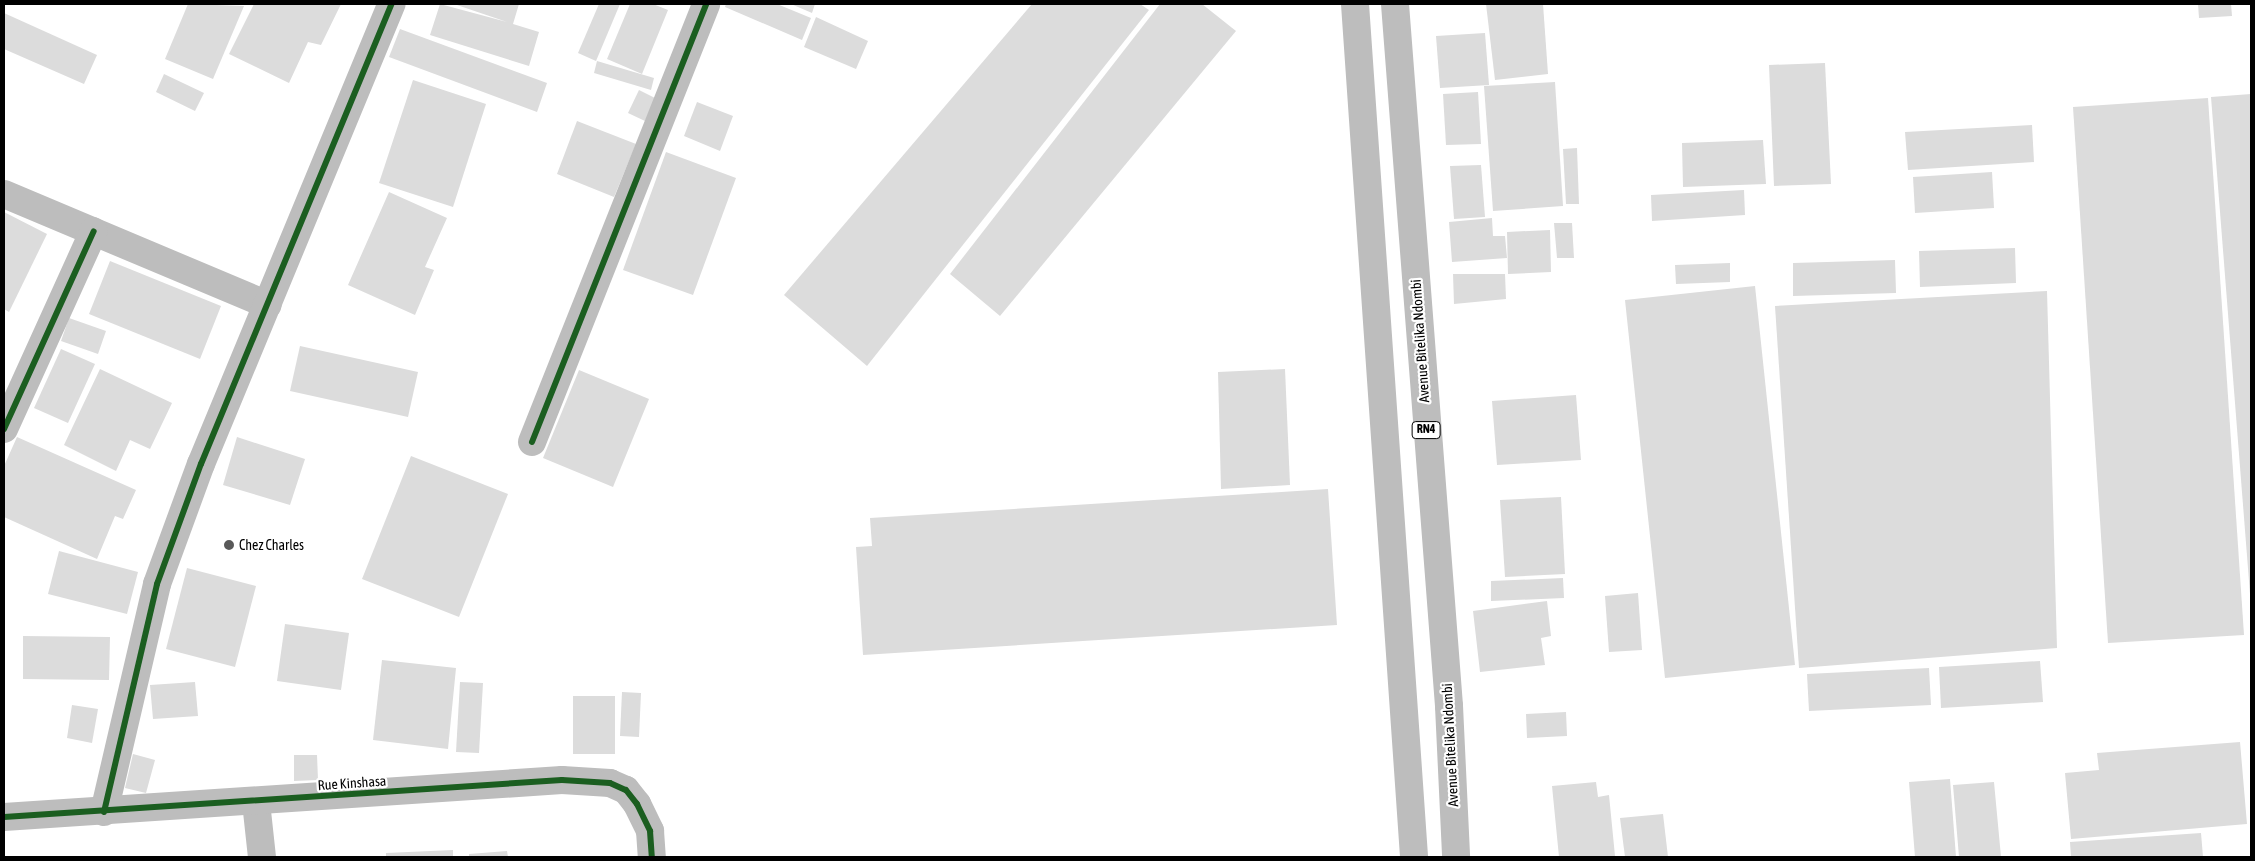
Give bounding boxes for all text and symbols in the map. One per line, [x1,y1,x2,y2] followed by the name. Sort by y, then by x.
[1407,279,1433,403] street label: Avenue Bitelika Ndombi
[1411,420,1441,440] road number: RN4
[239,537,304,553] place label: Chez Charles
[223,539,235,551] marker: Chez Charles
[1438,683,1462,807] street label: Avenue Bitelika Ndombi
[317,772,387,794] street label: Rue Kinshasa

